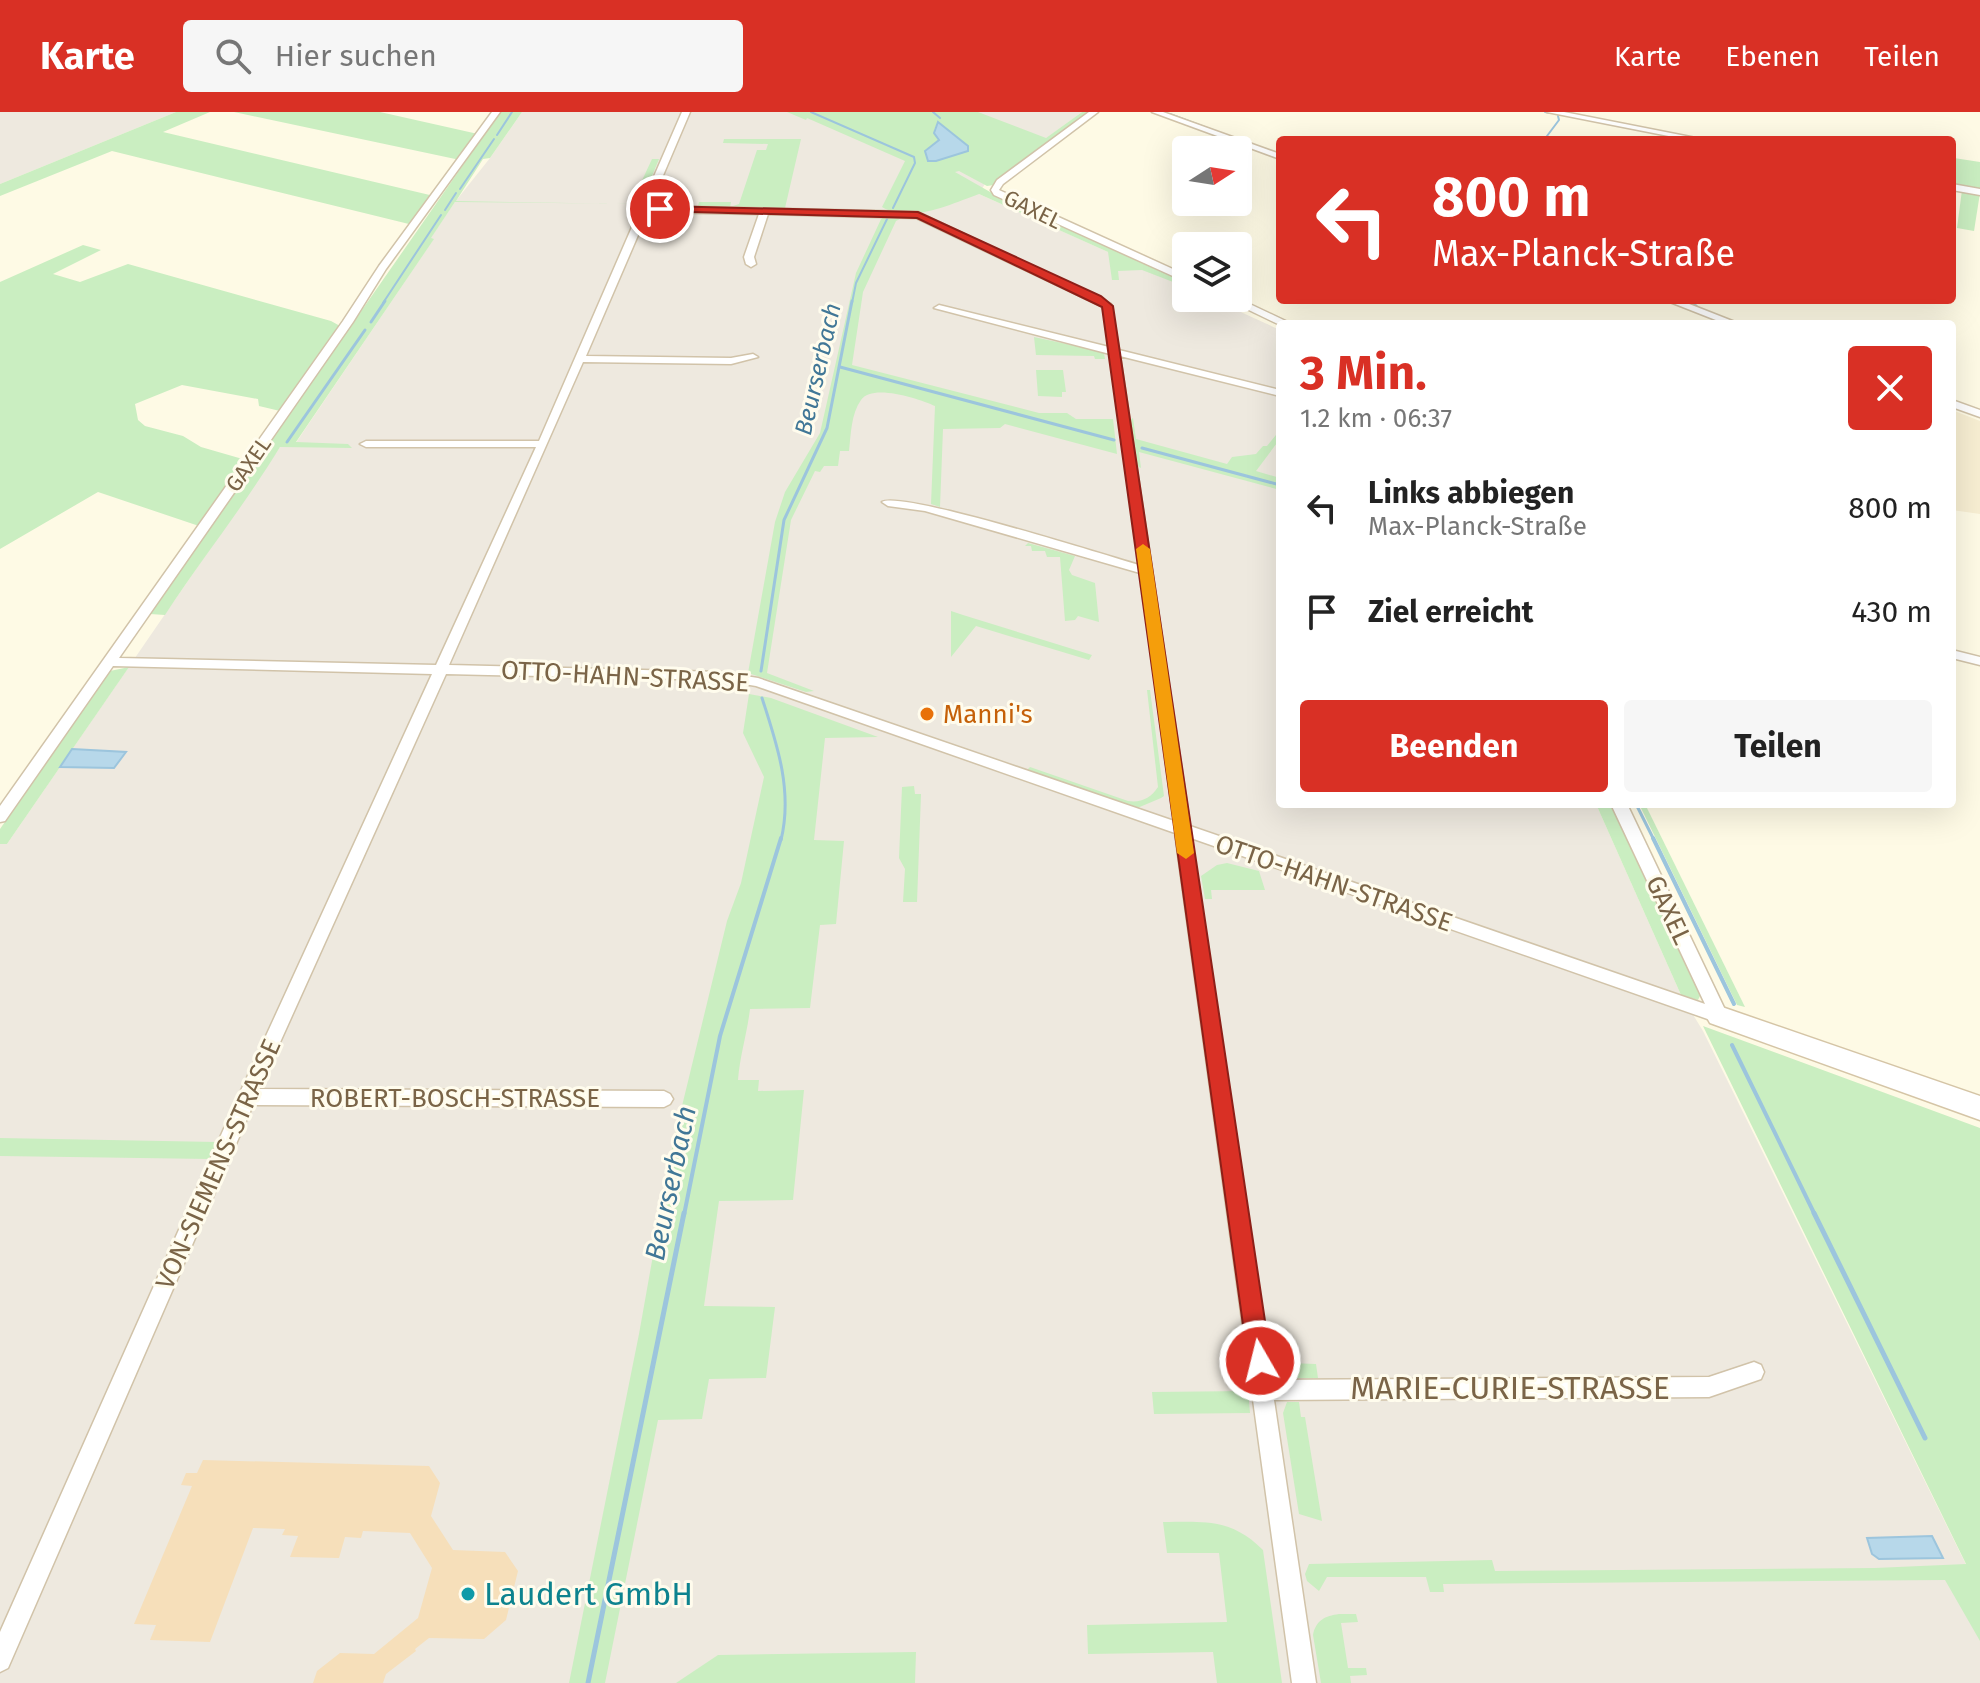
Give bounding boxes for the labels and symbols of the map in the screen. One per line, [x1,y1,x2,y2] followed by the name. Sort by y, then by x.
[1172,136,1252,216] north arrow
[626,175,694,243] pin
[999,184,1066,235] street label: GAXEL
[789,300,847,438] water label: Beurserbach
[220,431,277,497] street label: GAXEL
[500,655,750,698] street label: OTTO-HAHN-STRASSE
[943,699,1033,730] place label: Manni's
[918,705,936,723] marker: Manni's
[1211,828,1456,939] street label: OTTO-HAHN-STRASSE
[1639,871,1698,950] street label: GAXEL
[149,1034,288,1294] street label: VON-SIEMENS-STRASSE
[310,1083,600,1114] street label: ROBERT-BOSCH-STRASSE
[638,1103,703,1264] water label: Beurserbach
[1218,1319,1302,1403] position arrow
[1350,1369,1670,1407] street label: MARIE-CURIE-STRASSE
[484,1575,693,1613] place label: Laudert GmbH
[459,1585,477,1603] marker: Laudert GmbH

